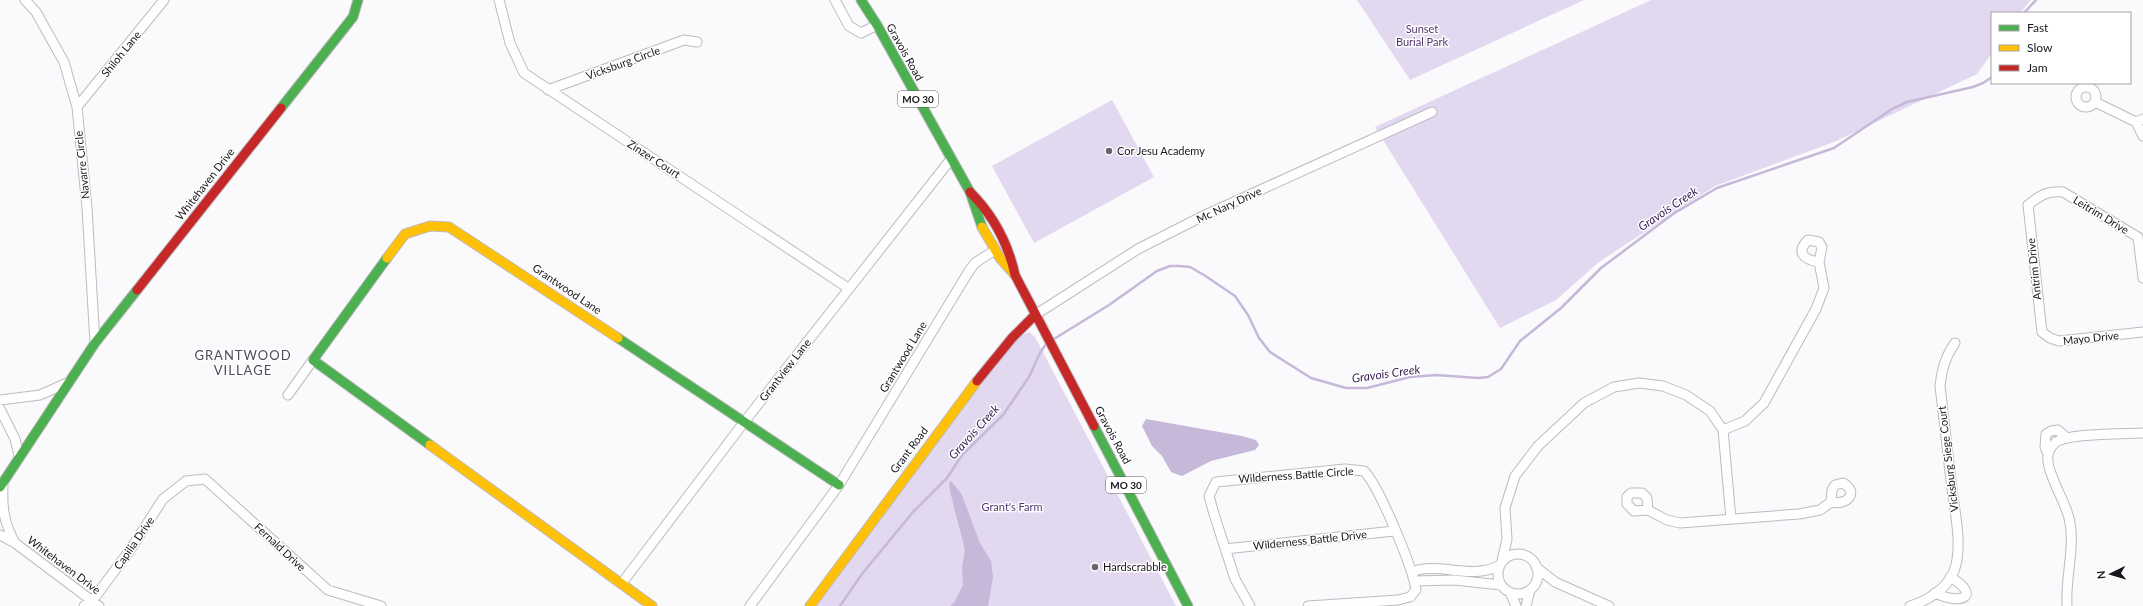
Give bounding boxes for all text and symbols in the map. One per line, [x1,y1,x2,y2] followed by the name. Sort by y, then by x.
[1991,12,2131,84] legend
[2027,20,2049,35] text: Fast
[884,21,927,83] street label: Gravois Road
[1396,22,1448,48] park label: Sunset Burial Park
[98,28,143,79] street label: Shiloh Lane
[2027,40,2053,55] text: Slow
[584,43,662,82] street label: Vicksburg Circle
[2027,60,2048,75] text: Jam
[898,91,938,107] road number: MO 30
[71,130,92,200] street label: Navarre Circle
[625,137,683,180] street label: Zinzer Court
[1117,144,1205,157] place label: Cor Jesu Academy
[172,145,237,222] street label: Whitehaven Drive
[1104,146,1114,156] marker: Cor Jesu Academy
[1635,183,1701,234] water label: Gravois Creek
[1194,184,1264,225] street label: Mc Nary Drive
[2071,193,2131,236] street label: Leitrim Drive
[2024,237,2043,301] street label: Antrim Drive
[530,261,604,317] street label: Grantwood Lane
[876,319,929,395] street label: Grantwood Lane
[2062,328,2120,347] street label: Mayo Drive
[756,336,813,404] street label: Grantview Lane
[194,347,292,378] district label: GRANTWOOD VILLAGE
[1351,361,1421,386] water label: Gravois Creek
[945,401,1002,462] water label: Gravois Creek
[1093,404,1134,466] street label: Gravois Road
[1935,405,1960,513] street label: Vicksburg Siege Court
[887,424,930,475] street label: Grant Road
[1238,464,1354,485] street label: Wilderness Battle Circle
[1106,477,1146,493] road number: MO 30
[981,500,1043,513] park label: Grant's Farm
[111,514,157,572] street label: Capilia Drive
[252,520,309,574] street label: Fernald Drive
[1252,527,1368,552] street label: Wilderness Battle Drive
[25,533,103,596] street label: Whitehaven Drive
[2091,554,2131,594] north arrow
[1103,560,1167,573] place label: Hardscrabble
[1090,562,1100,572] marker: Hardscrabble
[2094,570,2107,580] text: N

